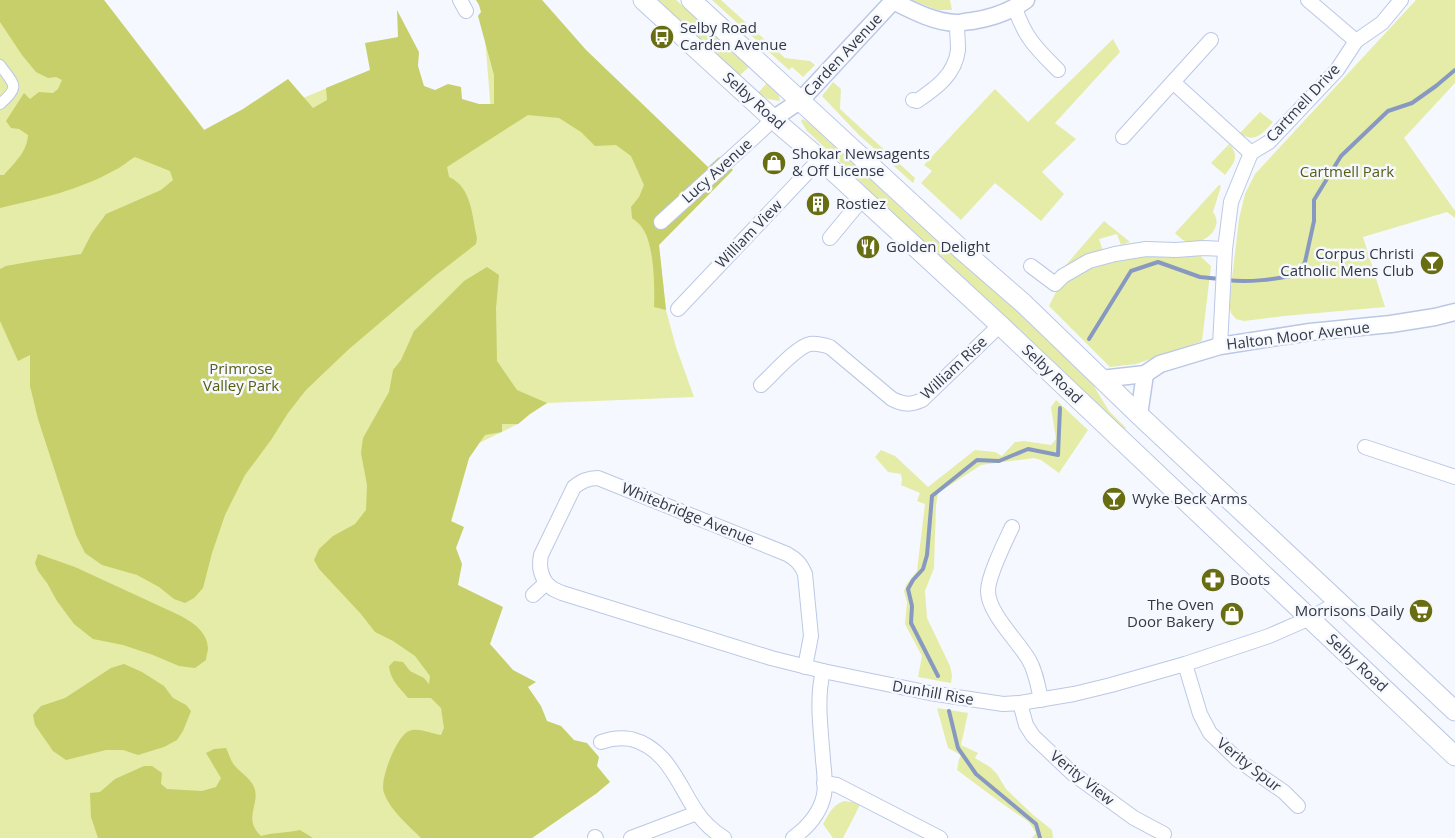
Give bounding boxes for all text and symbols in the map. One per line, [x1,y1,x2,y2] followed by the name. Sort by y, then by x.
[799,8,886,100] street label: Carden Avenue
[680,17,787,54] place label: Selby Road Carden Avenue
[649,24,675,50] bus stop icon: Selby Road Carden Avenue
[1261,59,1344,146] street label: Cartmell Drive
[719,67,790,133] street label: Selby Road
[677,133,756,207] street label: Lucy Avenue
[792,143,930,180] place label: Shokar Newsagents & Off License
[761,150,787,176] shop icon: Shokar Newsagents & Off License
[1300,161,1394,181] park label: Cartmell Park
[805,191,831,217] building icon: Rostiez
[836,193,886,213] place label: Rostiez
[711,194,786,272] street label: William View
[855,234,881,260] restaurant icon: Golden Delight
[886,236,990,256] place label: Golden Delight
[1280,243,1414,280] place label: Corpus Christi Catholic Mens Club
[1419,250,1445,276] bar icon: Corpus Christi Catholic Mens Club
[1225,316,1371,354] street label: Halton Moor Avenue
[916,331,991,403] street label: William Rise
[1018,339,1087,407] street label: Selby Road
[203,358,279,395] park label: Primrose Valley Park
[619,477,758,549] street label: Whitebridge Avenue
[1101,486,1127,512] bar icon: Wyke Beck Arms
[1132,488,1247,508] place label: Wyke Beck Arms
[1200,567,1226,593] pharmacy icon: Boots
[1230,569,1270,589] place label: Boots
[1127,594,1214,631] place label: The Oven Door Bakery
[1408,598,1434,624] supermarket icon: Morrisons Daily
[1295,600,1404,620] place label: Morrisons Daily
[1219,601,1245,627] shop icon: The Oven Door Bakery
[1323,629,1393,696] street label: Selby Road
[891,675,975,709] street label: Dunhill Rise
[1213,733,1286,796] street label: Verity Spur
[1046,745,1119,809] street label: Verity View

